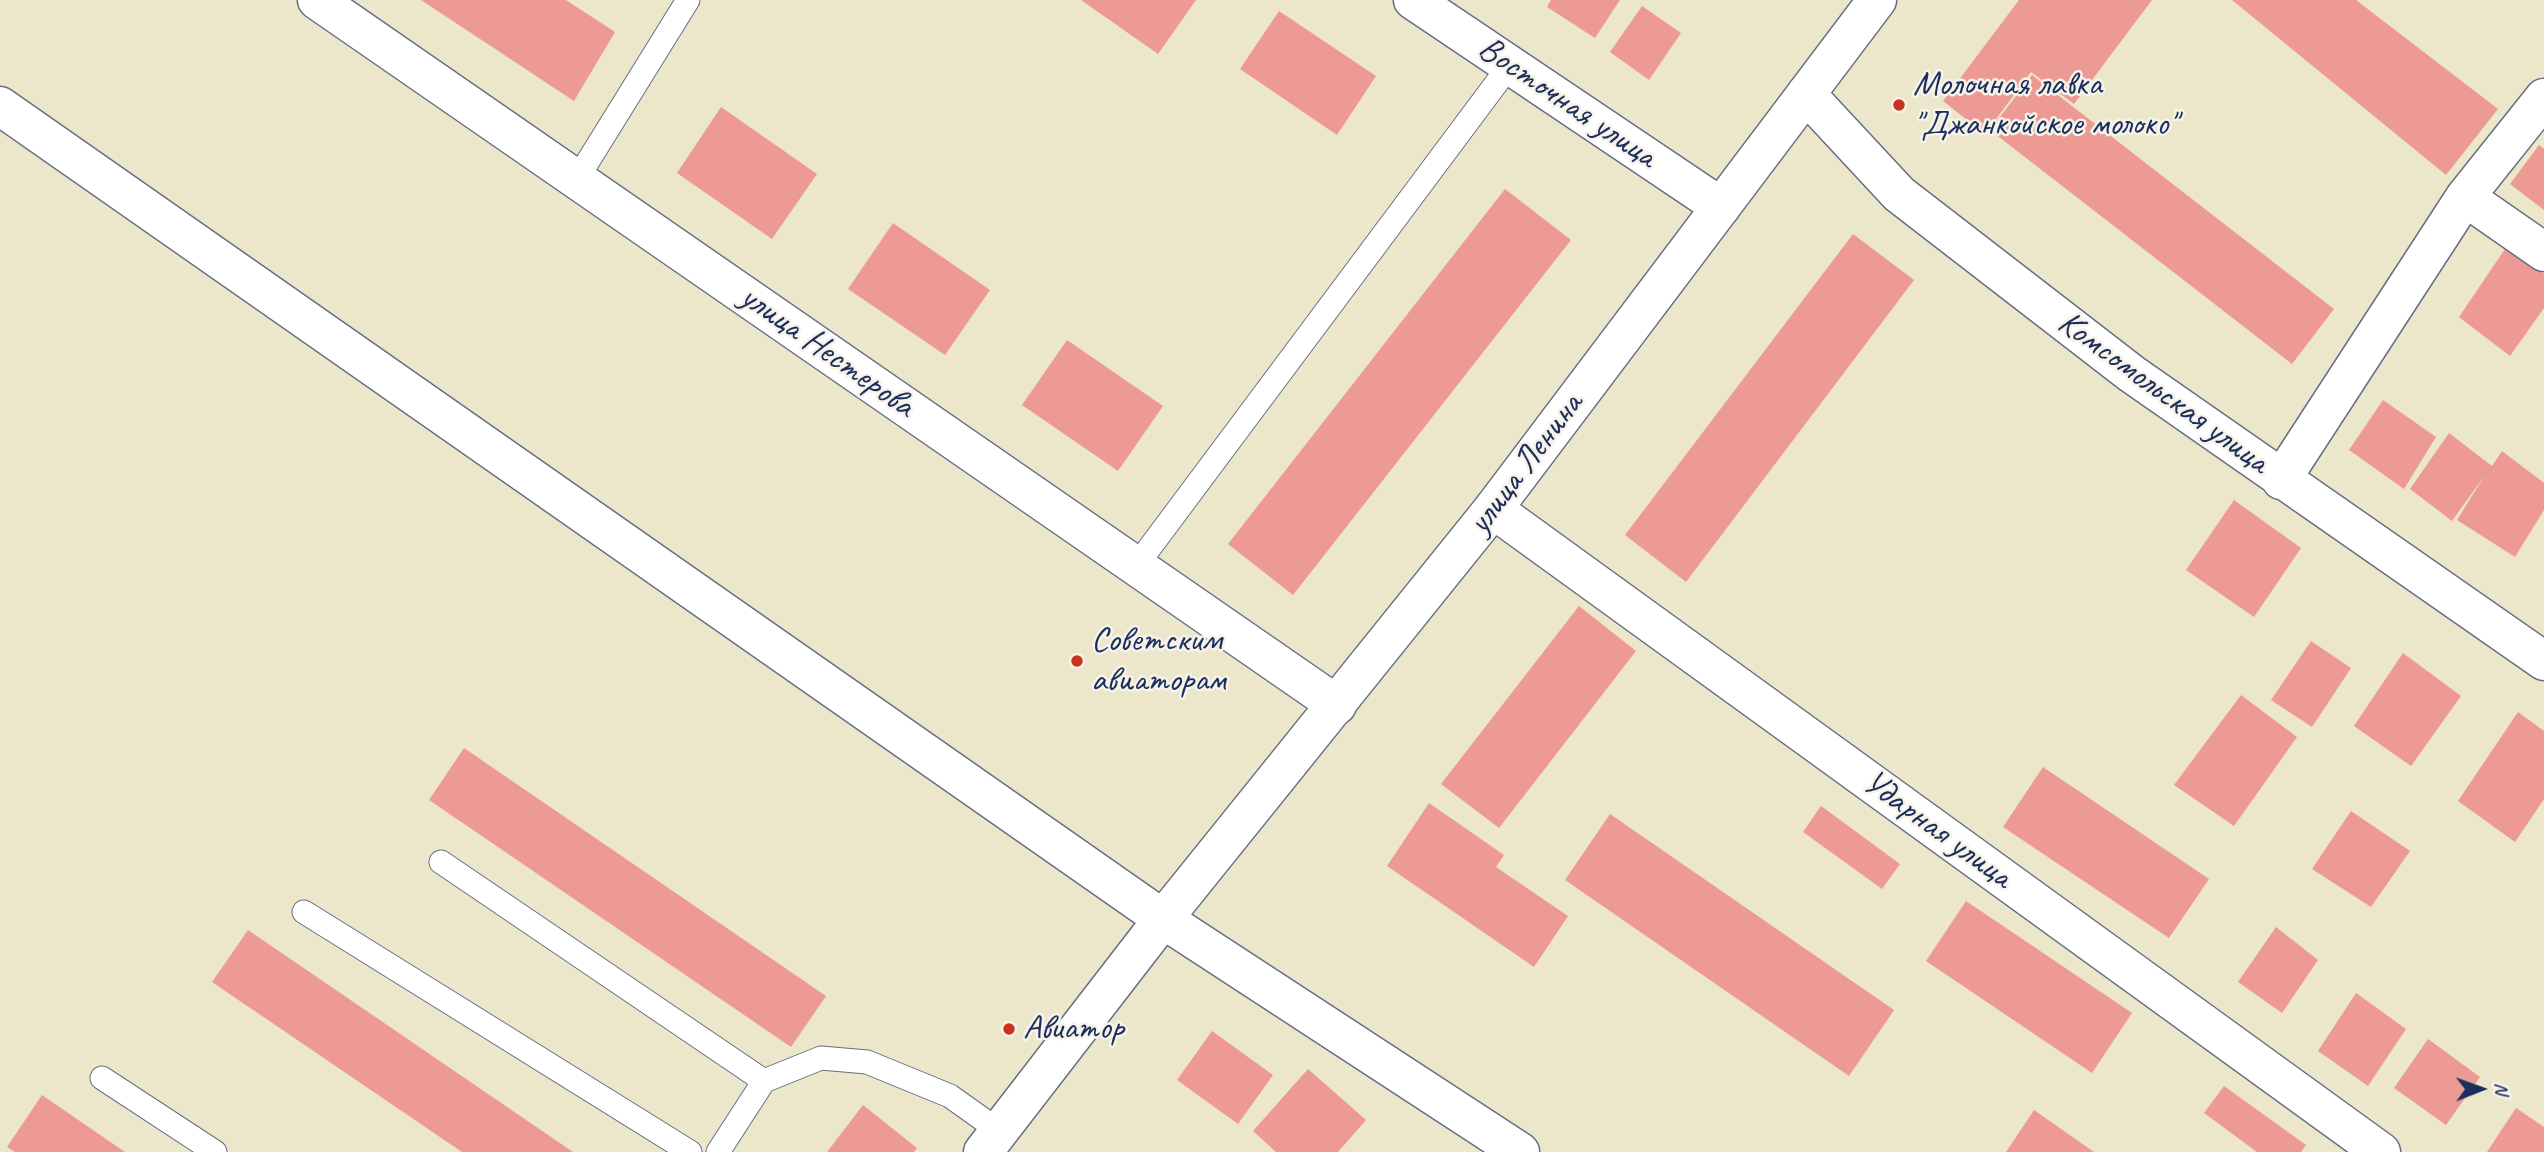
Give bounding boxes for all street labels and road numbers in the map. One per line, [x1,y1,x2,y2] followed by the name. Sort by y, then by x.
[1470,28,1664,178] street label: Восточная улица
[732,276,922,428] street label: улица Нестерова
[2049,302,2277,484] street label: Комсомольская улица
[1459,385,1593,543] street label: улица Ленина
[1854,762,2020,898] street label: Ударная улица

